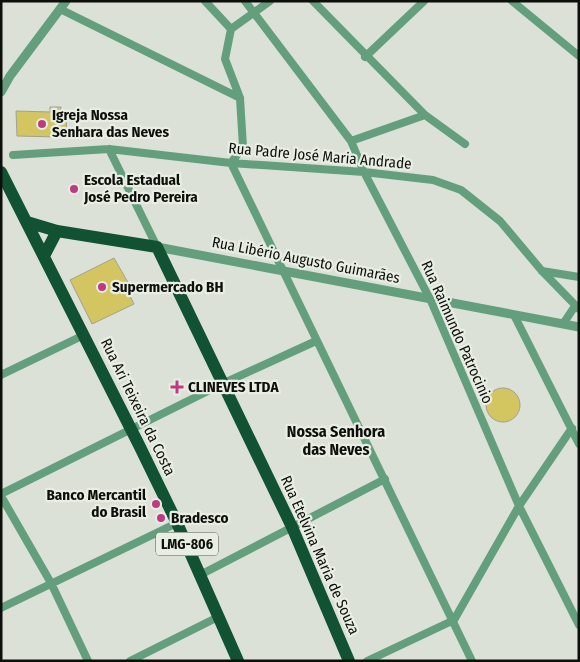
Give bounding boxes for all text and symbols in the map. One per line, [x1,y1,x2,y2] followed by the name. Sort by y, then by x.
[52,106,169,141] place label: Igreja Nossa Senhara das Neves
[36,118,48,130] marker: Igreja Nossa Senhara das Neves
[228,139,412,173] street label: Rua Padre José Maria Andrade
[83,171,198,206] place label: Escola Estadual José Pedro Pereira
[68,183,80,195] marker: Escola Estadual José Pedro Pereira
[210,233,402,287] street label: Rua Libério Augusto Guimarães
[417,258,497,406] street label: Rua Raimundo Patrocinio
[112,278,224,296] place label: Supermercado BH
[96,281,108,293] marker: Supermercado BH
[97,335,179,479] street label: Rua Ari Teixeira da Costa
[188,378,279,396] place label: CLINEVES LTDA
[170,380,184,394] marker: CLINEVES LTDA
[287,422,385,459] district label: Nossa Senhora das Neves
[277,473,363,637] street label: Rua Etelvina Maria de Souza
[46,486,147,521] place label: Banco Mercantil do Brasil
[150,498,162,510] marker: Banco Mercantil do Brasil
[171,509,229,527] place label: Bradesco
[155,512,167,524] marker: Bradesco
[156,532,218,556] road number: LMG-806

